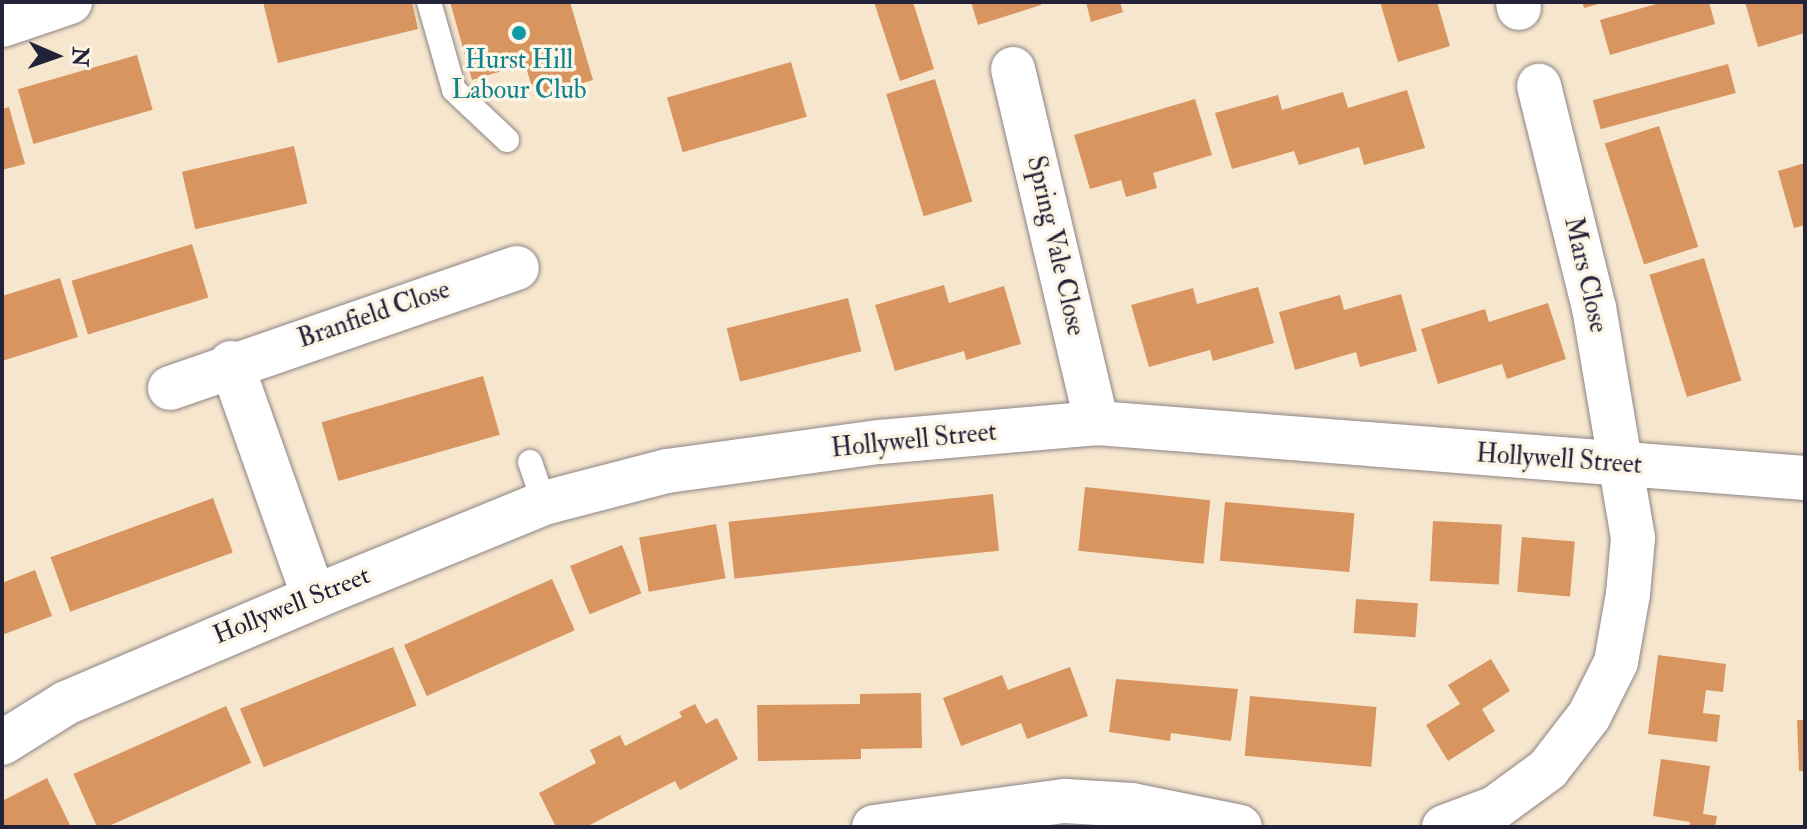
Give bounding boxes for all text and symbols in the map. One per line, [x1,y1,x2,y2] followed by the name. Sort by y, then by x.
[16,16,96,96] north arrow
[510,24,528,42] marker: Hurst Hill Labour Club
[451,45,587,106] place label: Hurst Hill Labour Club
[66,46,94,67] text: N
[1019,153,1091,339] street label: Spring Vale Close
[1557,214,1613,336] street label: Mars Close
[294,274,454,356] street label: Branfield Close
[830,417,998,465] street label: Hollywell Street
[1475,439,1643,481] street label: Hollywell Street
[209,560,375,652] street label: Hollywell Street

